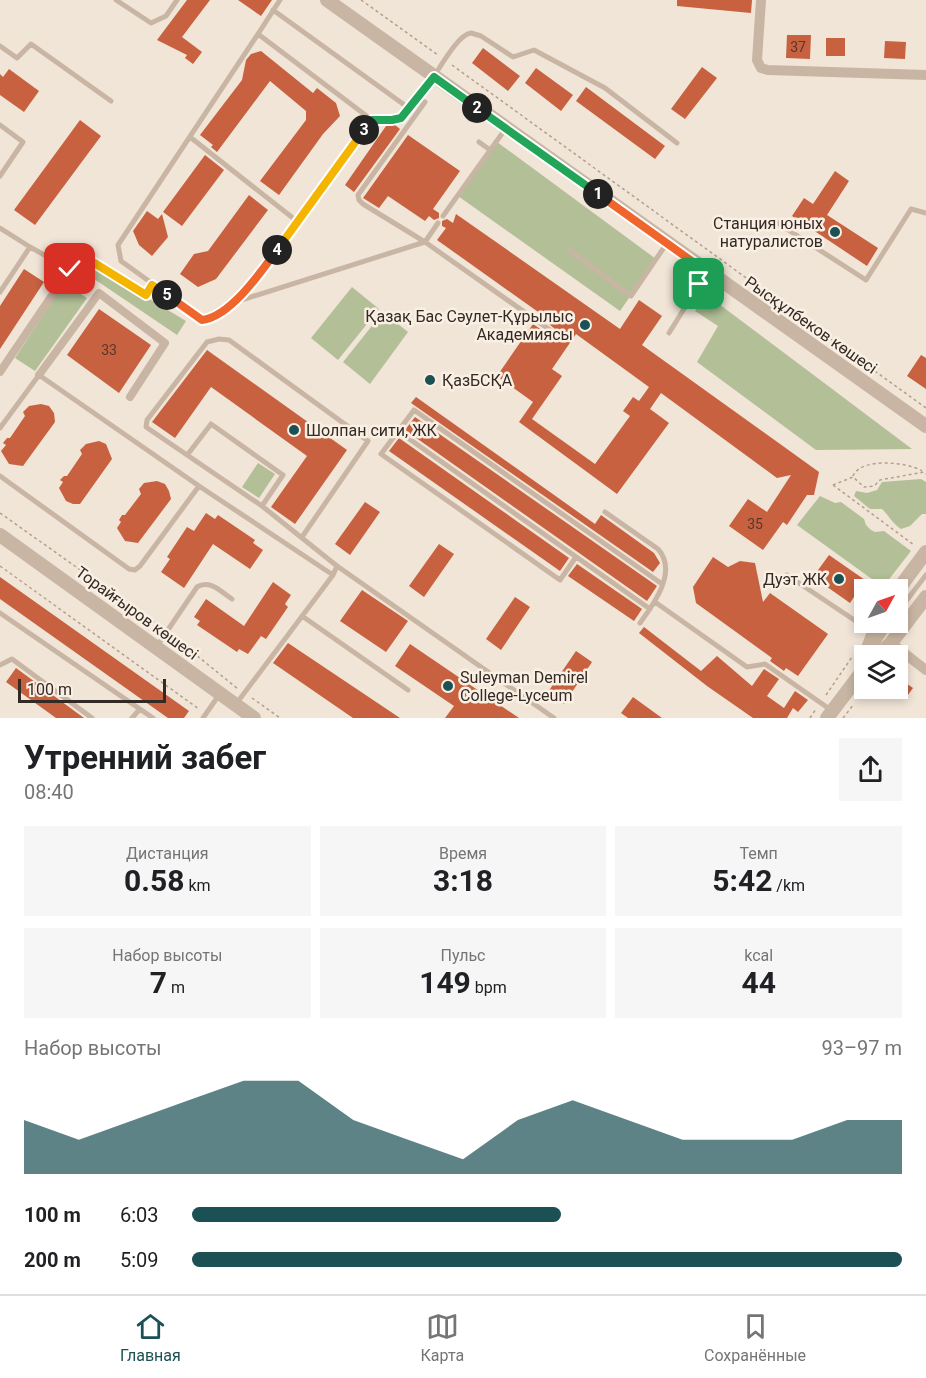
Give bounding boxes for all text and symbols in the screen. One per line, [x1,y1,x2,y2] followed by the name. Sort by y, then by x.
[790,39,806,55] house number: 37
[462,93,492,123] pin: 2
[472,98,482,117] text: 2
[349,115,379,145] pin: 3
[359,120,369,139] text: 3
[583,179,613,209] pin: 1
[593,184,603,203] text: 1
[713,214,823,251] place label: Станция юных натуралистов
[828,225,842,239] marker: Станция юных натуралистов
[262,235,292,265] pin: 4
[272,240,282,259] text: 4
[44,243,95,294] pin
[53,252,86,285] icon: check
[673,258,724,309] pin
[682,267,715,300] icon: arrive
[741,272,881,378] street label: Рысқұлбеков көшесі
[152,280,182,310] pin: 5
[162,285,172,304] text: 5
[365,307,573,344] place label: Қазақ Бас Сәулет-Құрылыс Академиясы
[578,318,592,332] marker: Қазақ Бас Сәулет-Құрылыс Академиясы
[101,342,117,358] house number: 33
[442,371,513,390] place label: ҚазБСҚА
[423,373,437,387] marker: ҚазБСҚА
[306,421,438,440] place label: Шолпан сити, ЖК
[287,423,301,437] marker: Шолпан сити, ЖК
[747,516,763,532] house number: 35
[72,562,202,664] street label: Торайғыров көшесі
[763,570,828,589] place label: Дуэт ЖК
[832,572,846,586] marker: Дуэт ЖК
[854,579,908,633] north arrow
[854,579,908,699] map controls
[854,645,908,699] button: layers
[460,668,588,705] place label: Suleyman Demirel College-Lyceum
[18,676,166,704] scale bar
[441,679,455,693] marker: Suleyman Demirel College-Lyceum
[27,680,72,699] text: 100 m
[24,738,266,777] text: Утренний забег
[839,738,902,801] button: share
[24,780,74,804] text: 08:40
[126,844,209,863] text: Дистанция
[439,844,487,863] text: Время
[739,844,778,863] text: Темп
[124,863,184,898] text: 0.58
[433,863,493,898] text: 3:18
[712,863,772,898] text: 5:42
[184,876,211,895] text: km
[772,876,805,895] text: /km
[112,946,222,965] text: Набор высоты
[441,946,485,965] text: Пульс
[744,946,773,965] text: kcal
[150,965,167,1000] text: 7
[419,965,471,1000] text: 149
[741,965,776,1000] text: 44
[167,978,185,997] text: m
[471,978,507,997] text: bpm
[24,1036,162,1060] text: Набор высоты
[821,1036,902,1060] text: 93–97 m
[24,1203,81,1227] text: 100 m
[120,1203,159,1227] text: 6:03
[24,1248,81,1272] text: 200 m
[120,1248,159,1272] text: 5:09
[120,1310,181,1365] tab: Главная
[421,1310,464,1365] tab: Карта
[704,1310,806,1365] tab: Сохранённые

